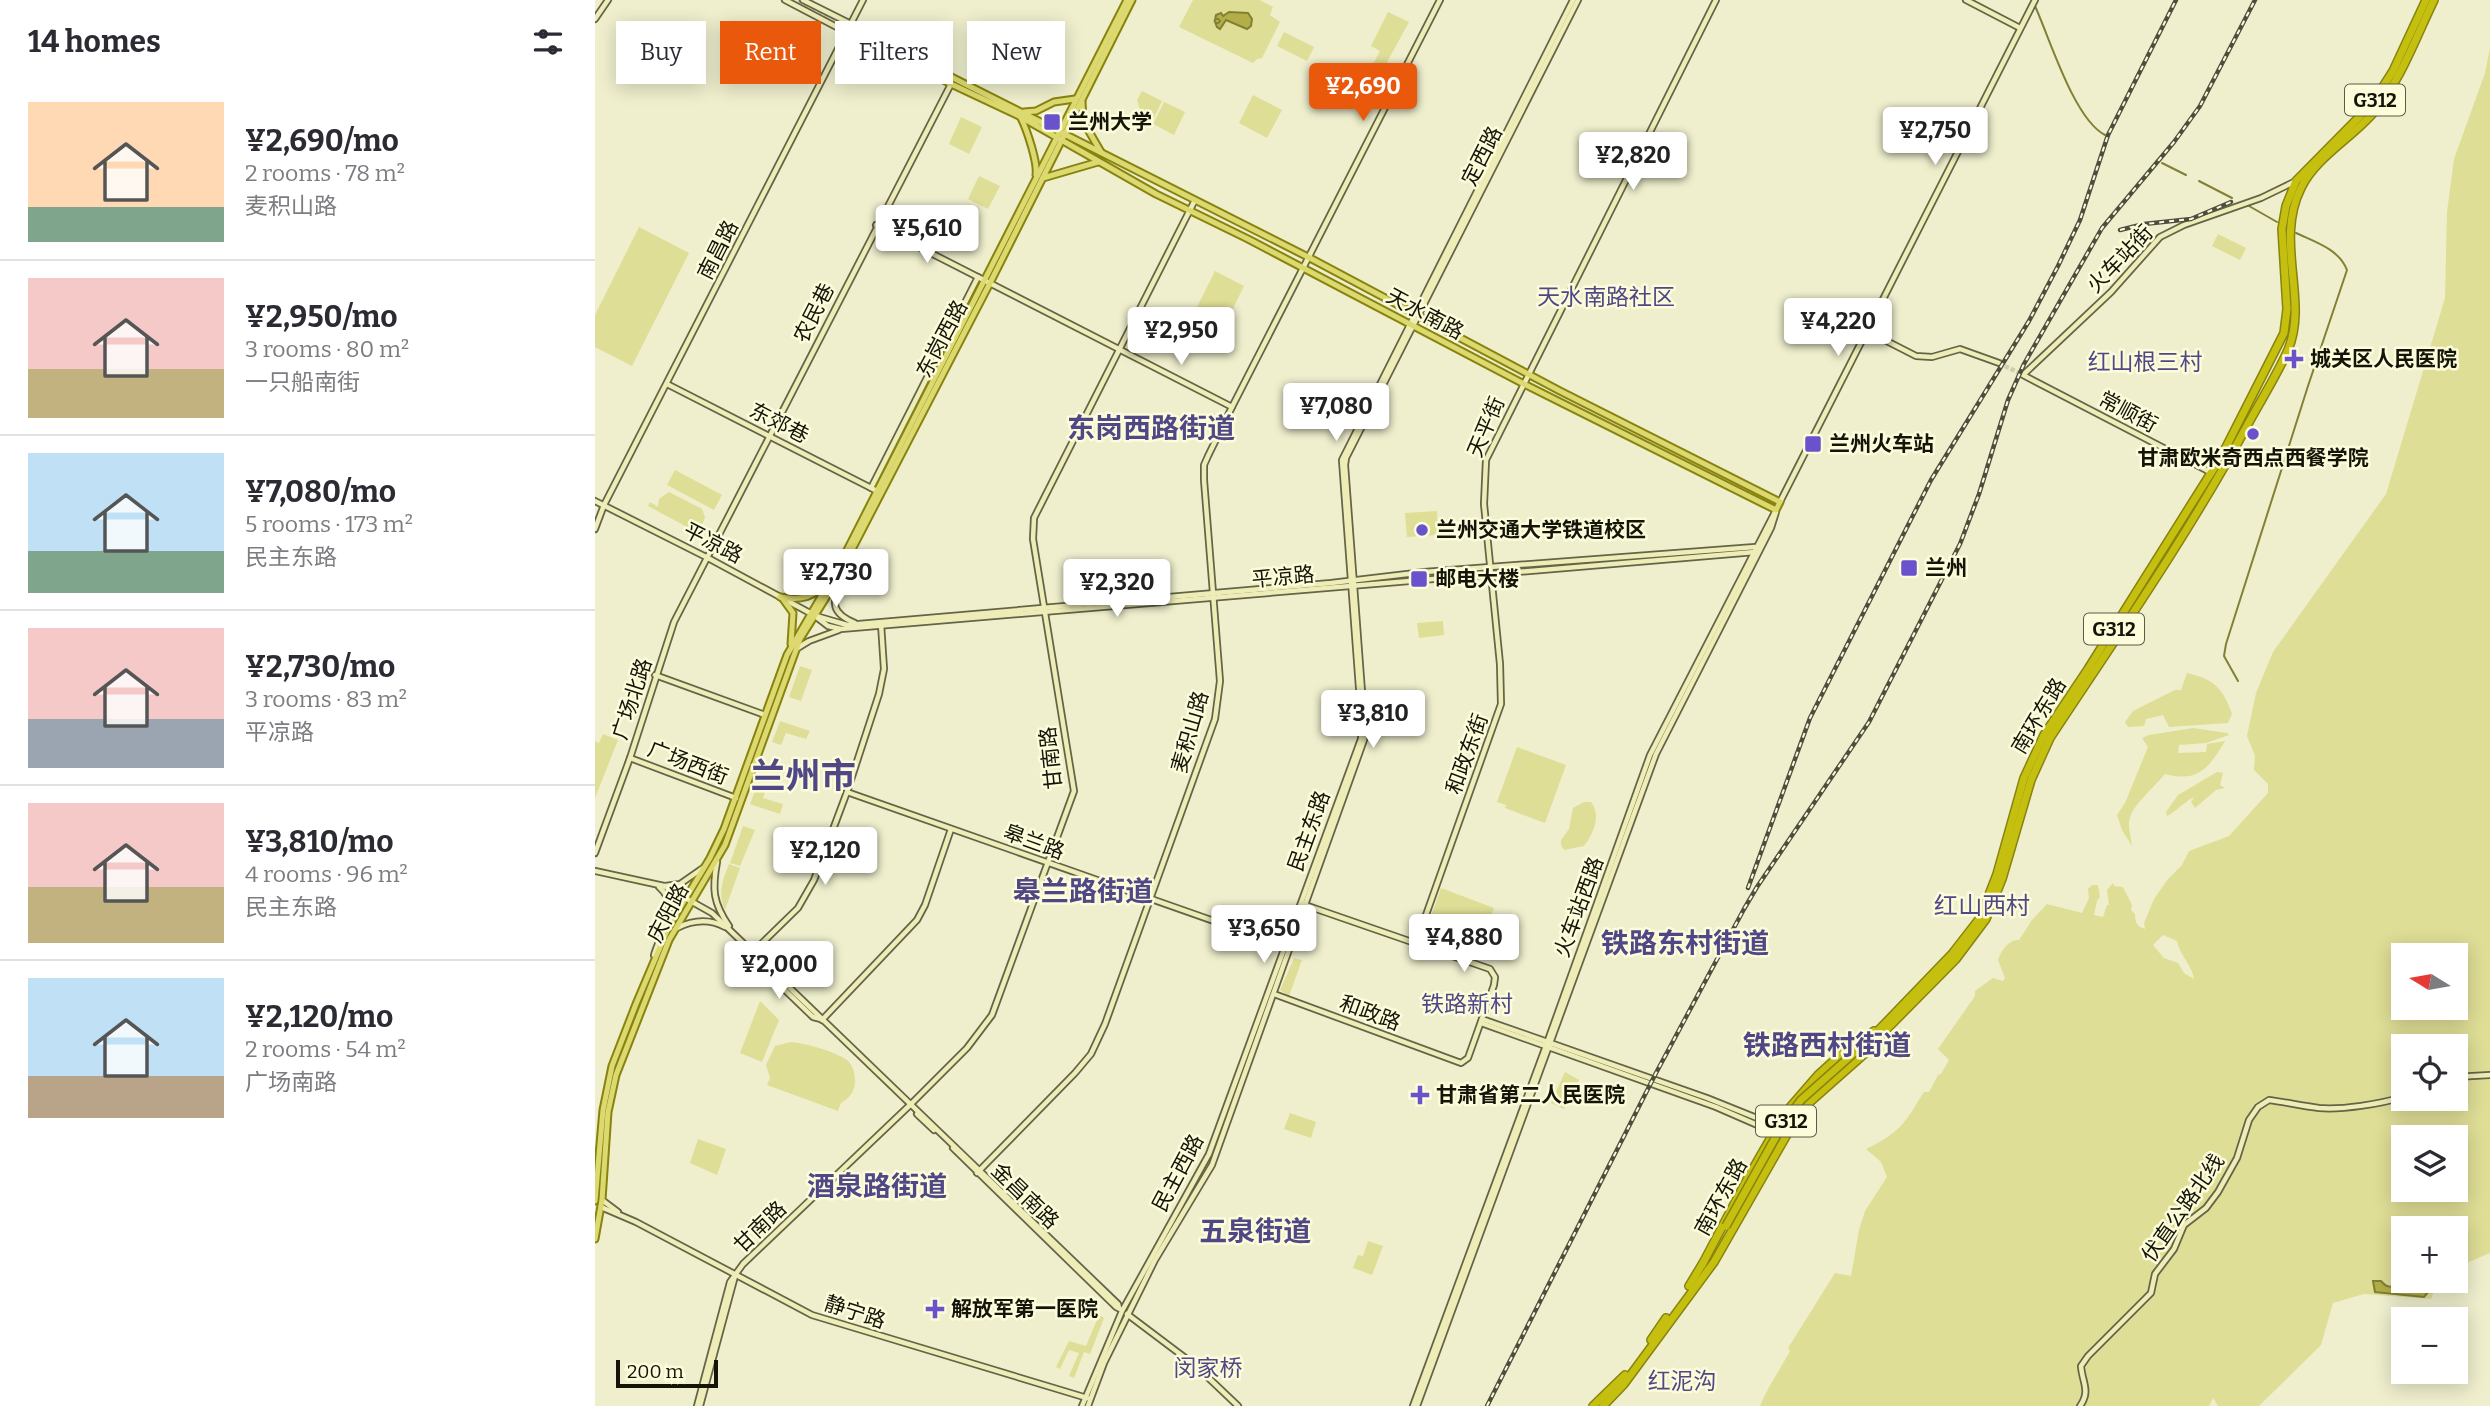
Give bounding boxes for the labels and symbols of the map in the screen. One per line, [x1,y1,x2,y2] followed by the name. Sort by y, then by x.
[1306,64,1420,123] pin: ¥2,690
[2345,85,2405,116] road number: G312
[1878,108,1992,167] pin: ¥2,750
[1068,109,1152,135] place label: 兰州大学
[1042,112,1062,132] marker: 兰州大学
[1456,122,1508,190] street label: 定西路
[1576,132,1690,192] pin: ¥2,820
[870,205,984,265] pin: ¥5,610
[692,216,744,284] street label: 南昌路
[2081,220,2159,298] street label: 火车站街
[788,279,840,347] street label: 农民巷
[1382,283,1468,345] street label: 天水南路
[1537,283,1675,311] district label: 天水南路社区
[911,296,973,382] street label: 东岗西路
[1781,298,1895,358] pin: ¥4,220
[1124,308,1238,367] pin: ¥2,950
[2310,346,2457,372] place label: 城关区人民医院
[2088,348,2203,376] district label: 红山根三村
[2284,349,2304,369] marker: 城关区人民医院
[1279,384,1393,443] pin: ¥7,080
[2094,386,2162,438] street label: 常顺街
[1462,393,1510,461] street label: 天平街
[745,397,813,449] street label: 东郊巷
[1067,412,1235,445] district label: 东岗西路街道
[2245,426,2261,442] marker: 甘肃欧米奇西点西餐学院
[1829,431,1934,457] place label: 兰州火车站
[1803,434,1823,454] marker: 兰州火车站
[2138,445,2369,471] place label: 甘肃欧米奇西点西餐学院
[679,517,747,569] street label: 平凉路
[1436,517,1646,543] place label: 兰州交通大学铁道校区
[1414,522,1430,538] marker: 兰州交通大学铁道校区
[779,550,893,609] pin: ¥2,730
[1925,555,1967,581] place label: 兰州
[1899,558,1919,578] marker: 兰州
[1060,560,1174,619] pin: ¥2,320
[1250,561,1316,593] street label: 平凉路
[1435,566,1519,592] place label: 邮电大楼
[1409,569,1429,589] marker: 邮电大楼
[2084,614,2144,644] road number: G312
[607,655,657,743] street label: 广场北路
[2006,673,2072,759] street label: 南环东路
[1166,688,1214,776] street label: 麦积山路
[1316,690,1430,750] pin: ¥3,810
[1440,710,1494,798] street label: 和政东街
[1035,725,1067,791] street label: 甘南路
[644,736,732,790] street label: 广场西街
[750,755,856,797] district label: 兰州市
[1282,787,1336,875] street label: 民主东路
[1000,819,1068,865] street label: 皋兰路
[768,828,882,887] pin: ¥2,120
[1549,853,1609,961] street label: 火车站西路
[1013,875,1153,908] district label: 皋兰路街道
[642,879,694,947] street label: 庆阳路
[1934,892,2030,920] district label: 红山西村
[1207,906,1321,965] pin: ¥3,650
[1407,914,1521,974] pin: ¥4,880
[1601,927,1769,960] district label: 铁路东村街道
[722,942,836,1001] pin: ¥2,000
[2391,943,2467,1020] north arrow
[1336,990,1404,1036] street label: 和政路
[1421,990,1513,1018] district label: 铁路新村
[1743,1029,1911,1062] district label: 铁路西村街道
[1436,1082,1625,1108] place label: 甘肃省第二人民医院
[1410,1085,1430,1105] marker: 甘肃省第二人民医院
[1756,1106,1816,1136] road number: G312
[1147,1130,1209,1216] street label: 民主西路
[2136,1149,2230,1267] street label: 伏直公路北线
[1689,1154,1753,1240] street label: 南环东路
[986,1157,1064,1235] street label: 金昌南路
[807,1170,947,1203] district label: 酒泉路街道
[728,1196,792,1258] street label: 甘南路
[1199,1215,1311,1248] district label: 五泉街道
[821,1290,889,1334] street label: 静宁路
[951,1296,1098,1322] place label: 解放军第一医院
[925,1299,945,1319] marker: 解放军第一医院
[1174,1354,1243,1382] district label: 闵家桥
[616,1357,717,1389] scale bar
[1648,1367,1717,1395] district label: 红泥沟

